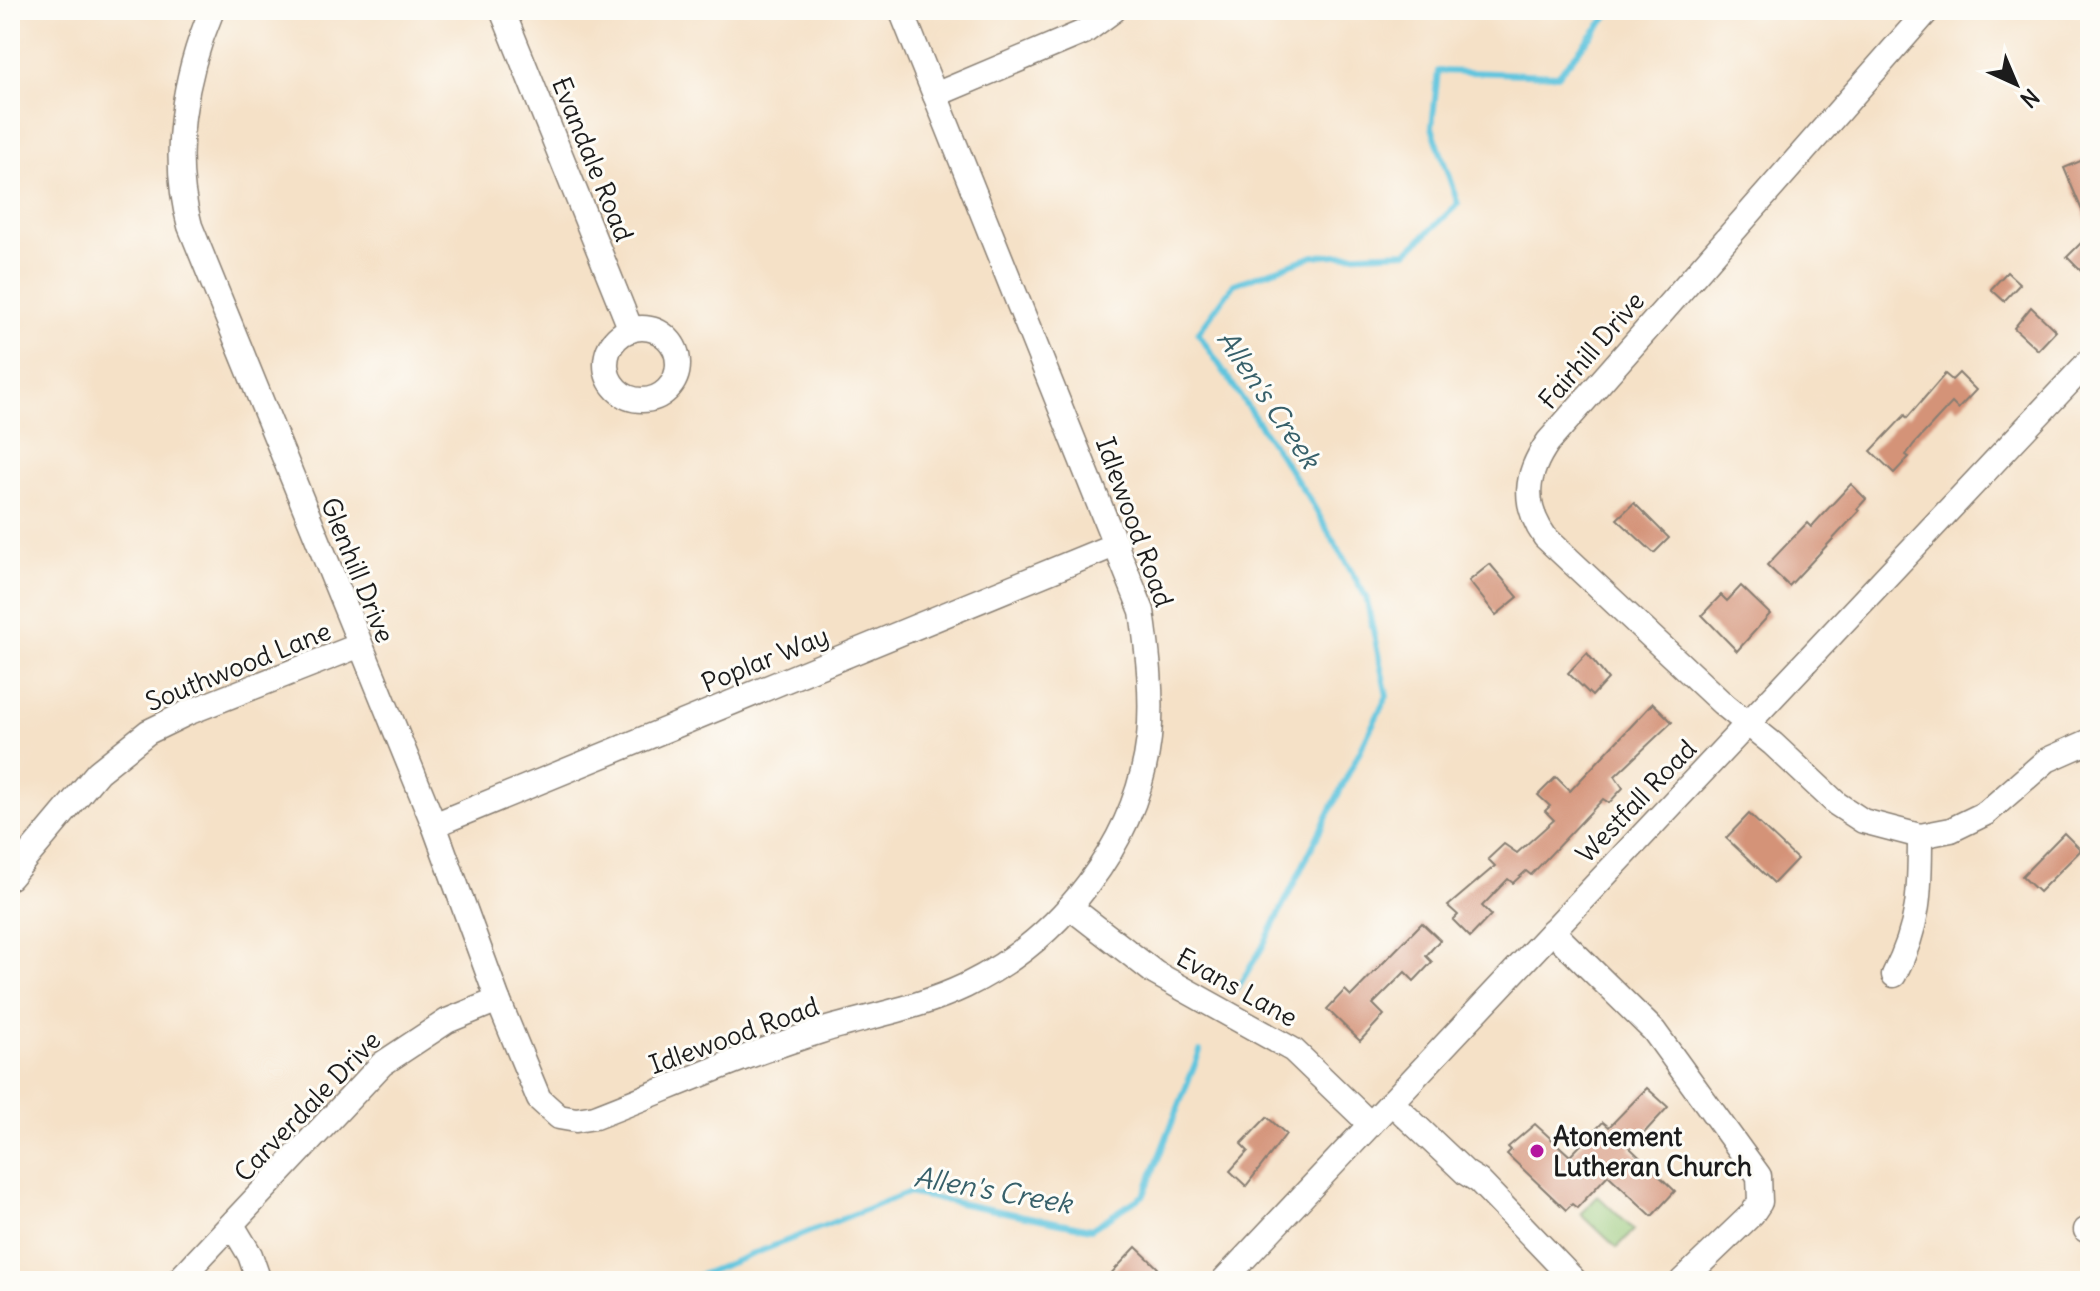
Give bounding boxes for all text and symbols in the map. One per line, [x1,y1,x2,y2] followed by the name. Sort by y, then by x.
[1976,44,2056,124] north arrow
[545,72,641,246] street label: Evandale Road
[2015,83,2045,114] text: N
[1531,284,1651,416] street label: Fairhill Drive
[1209,323,1329,477] water label: Allen's Creek
[1089,433,1181,611] street label: Idlewood Road
[314,493,402,647] street label: Glenhill Drive
[141,614,335,718] street label: Southwood Lane
[697,619,833,699] street label: Poplar Way
[1569,732,1703,870] street label: Westfall Road
[1171,940,1303,1034] street label: Evans Lane
[645,989,823,1081] street label: Idlewood Road
[227,1024,387,1188] street label: Carverdale Drive
[1553,1120,1752,1183] place label: Atonement Lutheran Church
[1528,1142,1546,1160] marker: Atonement Lutheran Church
[911,1158,1076,1222] water label: Allen's Creek

